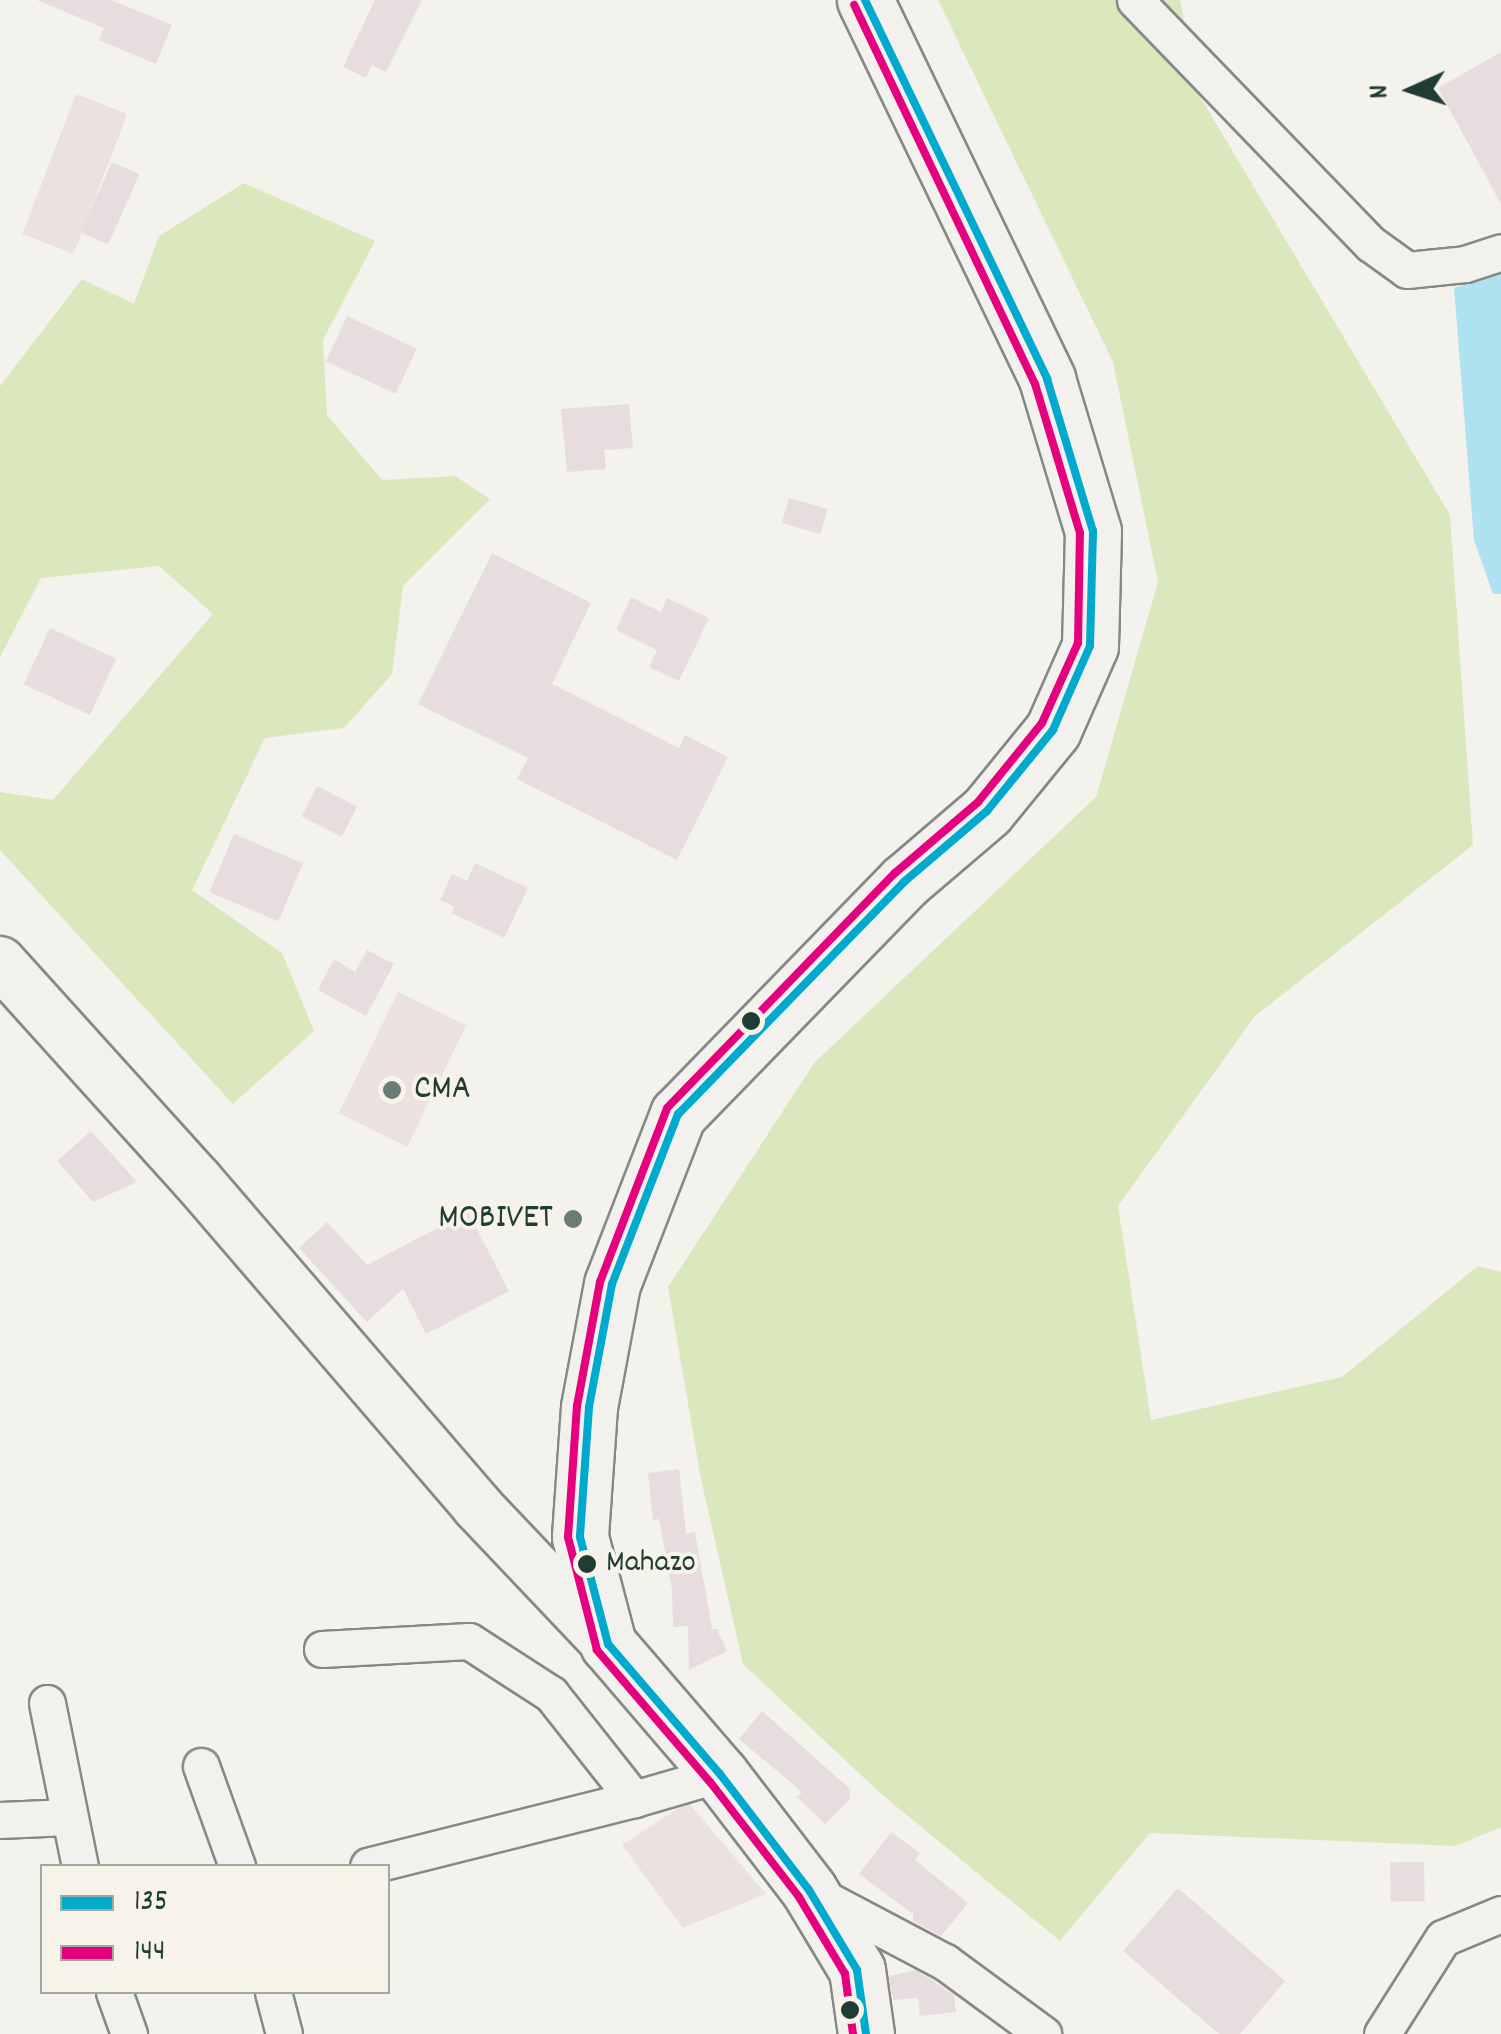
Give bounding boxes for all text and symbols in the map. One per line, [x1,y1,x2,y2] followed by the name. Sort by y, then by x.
[1361,40,1461,140] north arrow
[1361,84,1401,100] text: N
[741,1011,761,1031] unlabelled marker
[414,1069,471,1111] place label: CMA
[379,1077,405,1103] marker: CMA
[438,1198,553,1240] place label: MOBIVET
[562,1208,584,1230] marker: MOBIVET
[606,1545,696,1583] place label: Mahazo
[577,1554,597,1574] marker: Mahazo
[40,1864,390,1994] legend
[134,1882,168,1925] text: 135
[134,1932,165,1975] text: 144
[840,2000,860,2020] unlabelled marker

